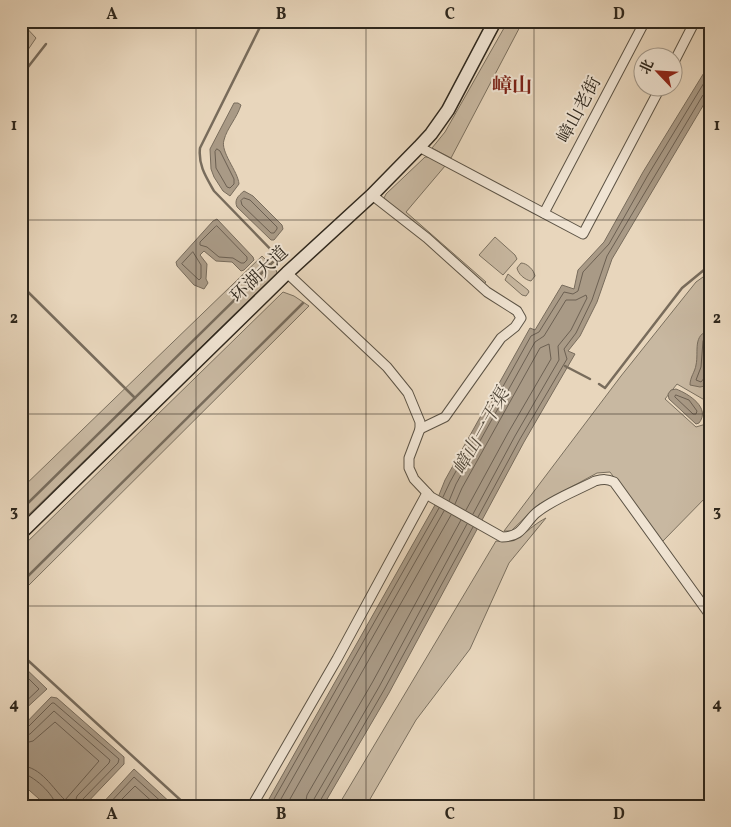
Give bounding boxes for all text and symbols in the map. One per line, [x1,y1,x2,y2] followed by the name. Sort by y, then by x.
[106,4,118,26] text: A
[276,4,287,26] text: B
[445,4,455,26] text: C
[613,4,625,26] text: D
[634,48,684,98] north arrow
[636,57,659,77] text: 北
[552,72,608,148] street label: 嶂山老街
[492,73,532,101] district label: 嶂山
[11,115,17,137] text: 1
[714,115,720,137] text: 1
[225,241,295,309] street label: 环湖大道
[10,308,18,330] text: 2
[713,308,721,330] text: 2
[448,382,518,480] water label: 嶂山一干渠
[10,501,18,523] text: 3
[713,501,721,523] text: 3
[9,694,19,716] text: 4
[712,694,722,716] text: 4
[106,804,118,826] text: A
[276,804,287,826] text: B
[445,804,455,826] text: C
[613,804,625,826] text: D

